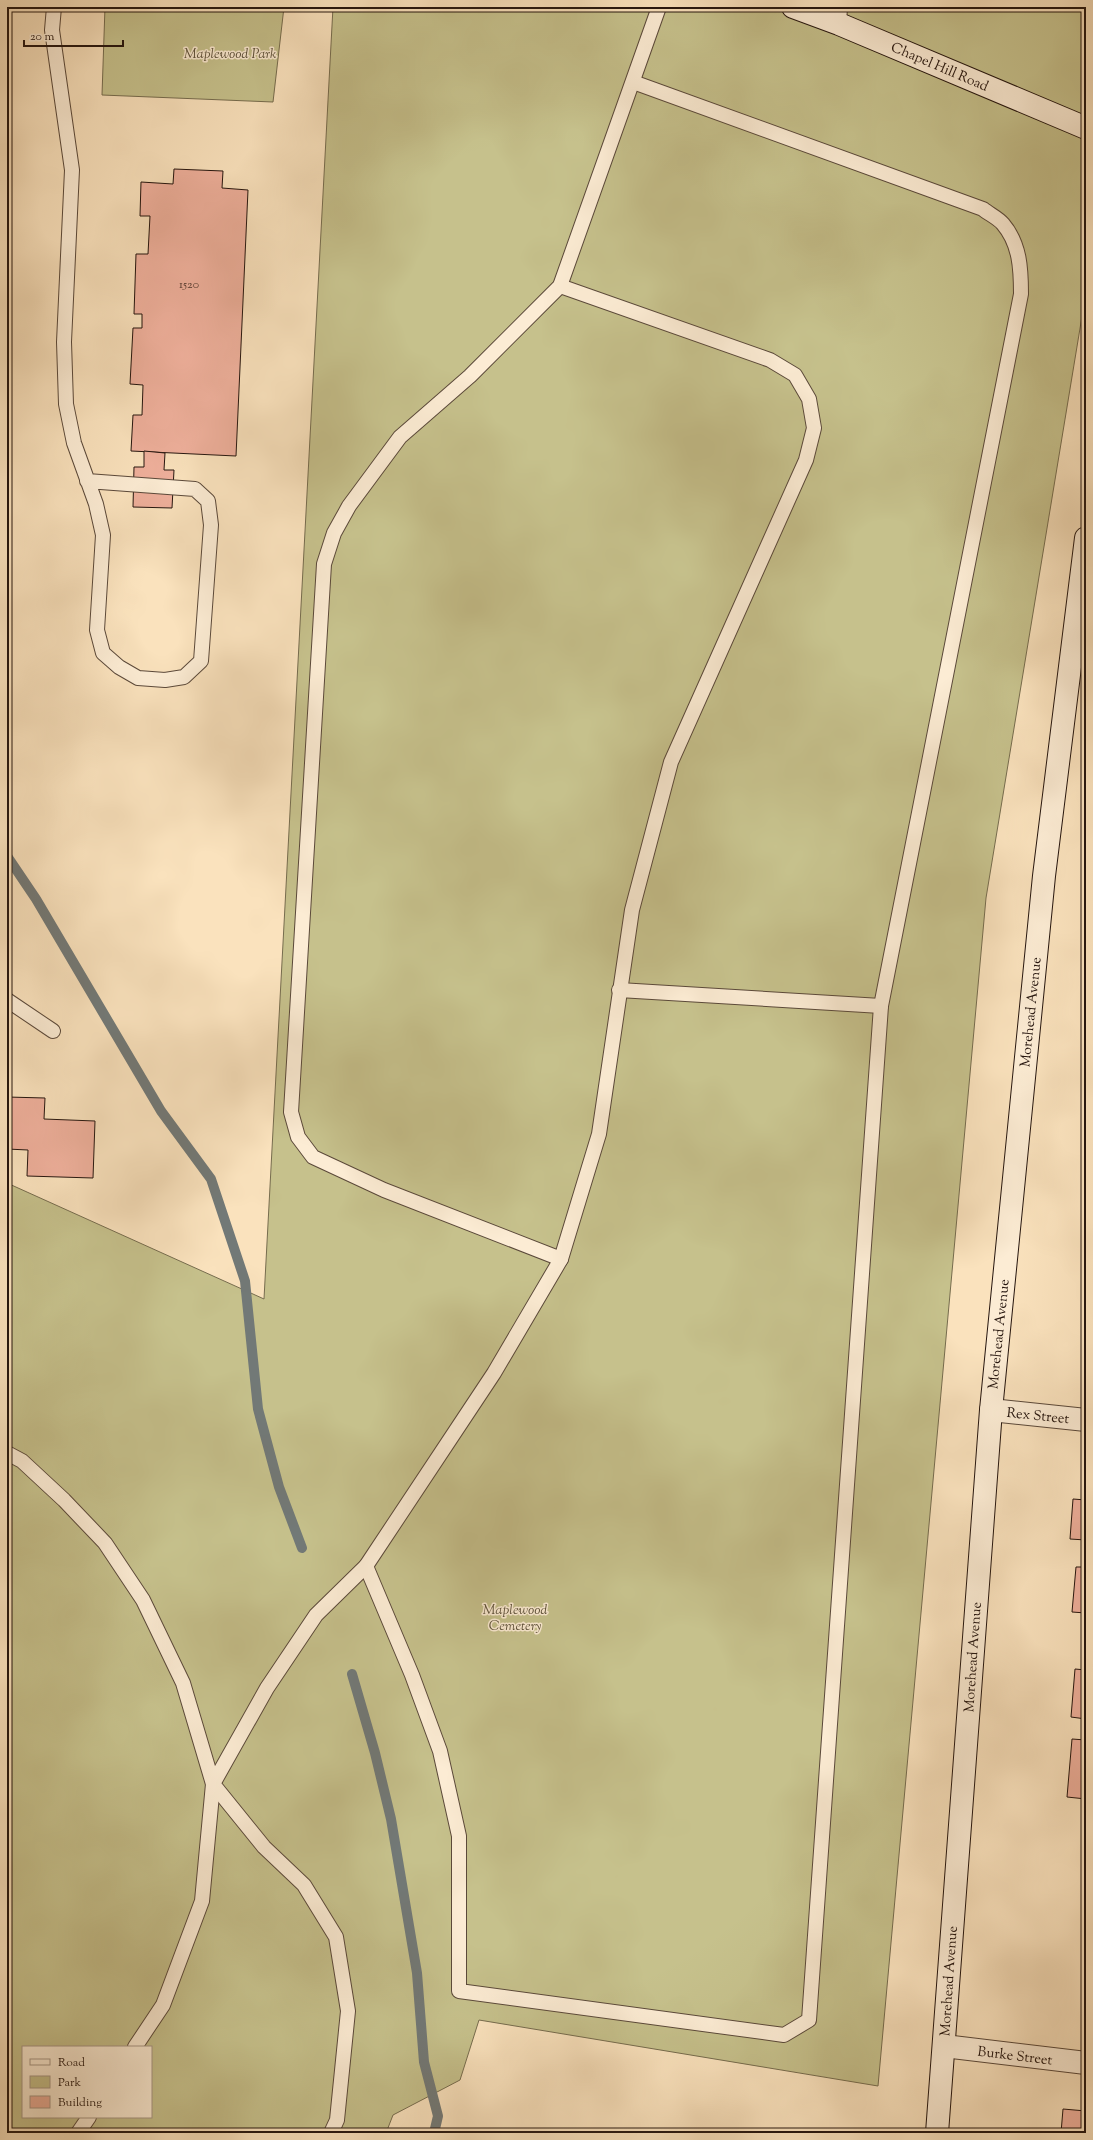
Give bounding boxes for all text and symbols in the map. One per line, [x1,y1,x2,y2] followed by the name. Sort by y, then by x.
[24,22,123,48] scale bar
[30,28,55,46] text: 20 m
[887,38,991,97] street label: Chapel Hill Road
[184,45,277,65] park label: Maplewood Park
[179,276,199,294] house number: 1520
[1016,956,1048,1068] street label: Morehead Avenue
[984,1278,1016,1390] street label: Morehead Avenue
[1005,1404,1070,1430] street label: Rex Street
[483,1601,547,1637] park label: Maplewood Cemetery
[960,1601,988,1713] street label: Morehead Avenue
[936,1925,964,2037] street label: Morehead Avenue
[976,2042,1053,2072] street label: Burke Street
[22,2046,152,2118] legend
[58,2054,85,2072] text: Road
[58,2074,81,2092] text: Park
[58,2094,102,2112] text: Building

